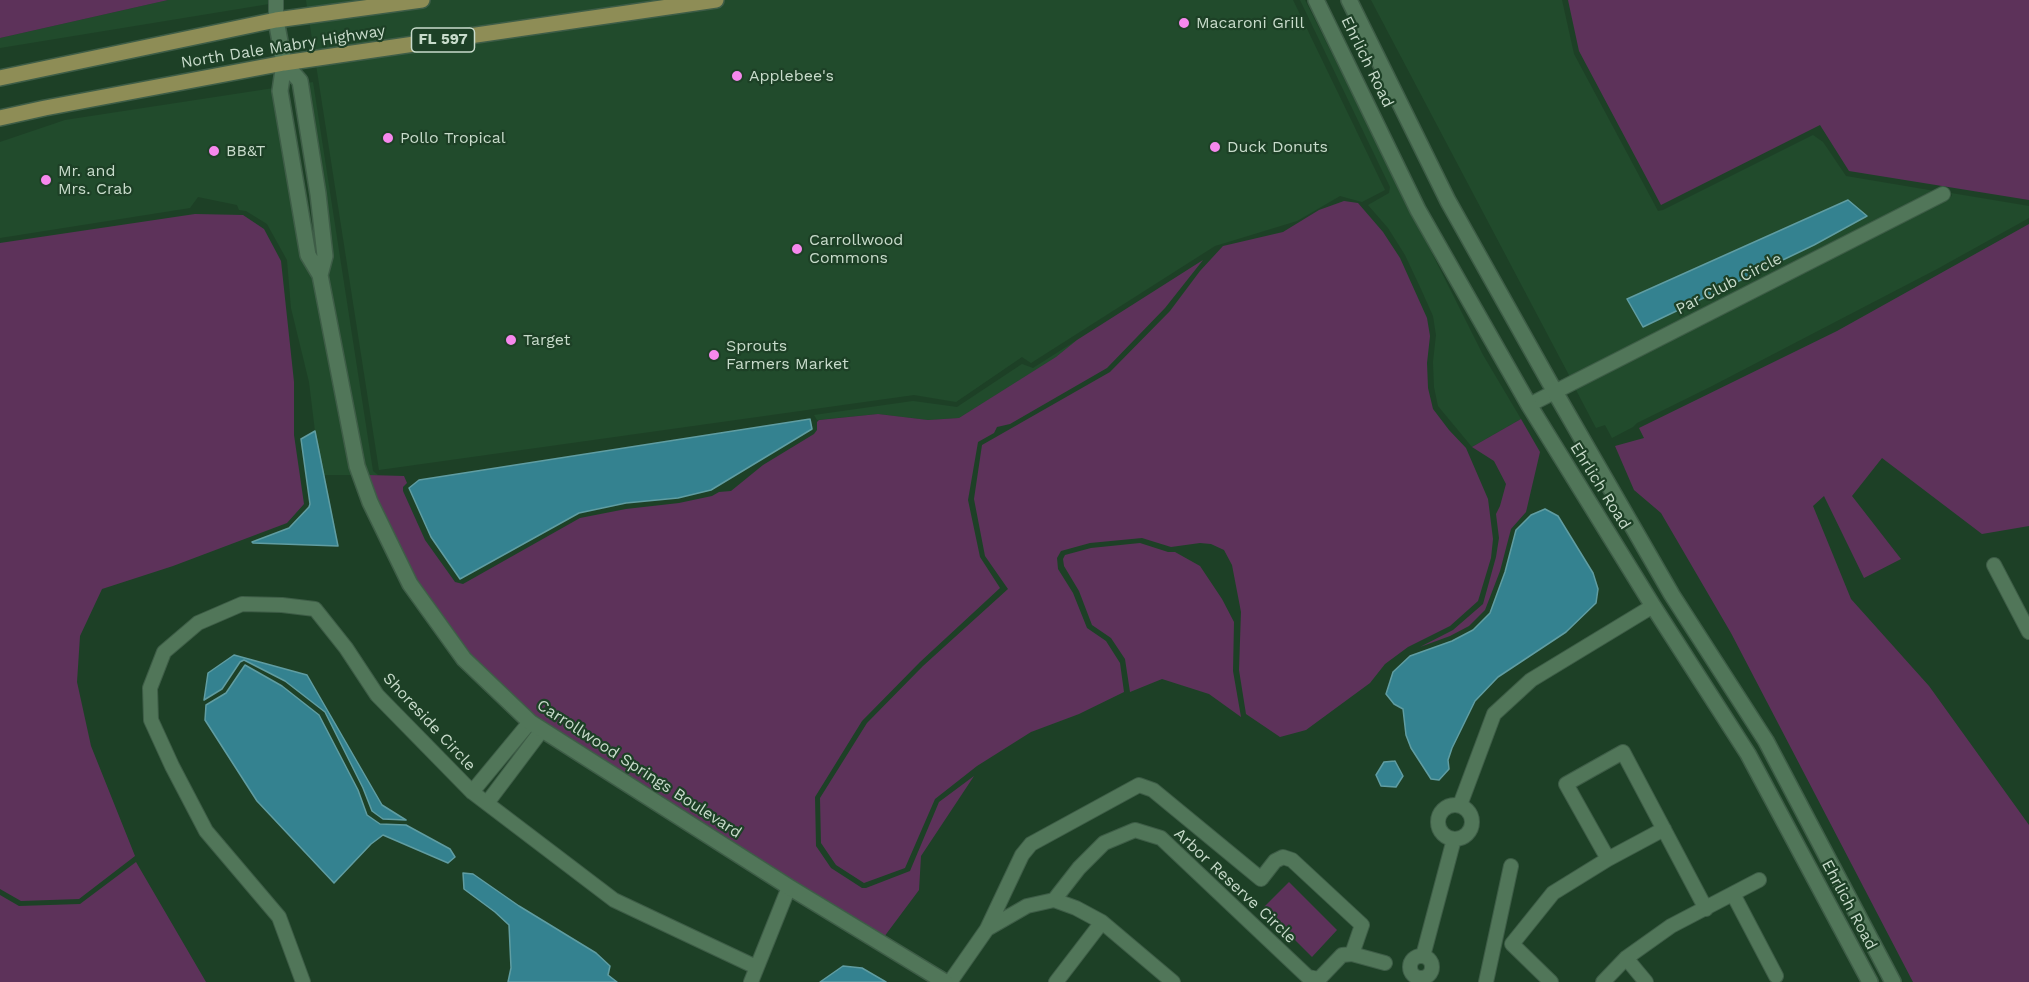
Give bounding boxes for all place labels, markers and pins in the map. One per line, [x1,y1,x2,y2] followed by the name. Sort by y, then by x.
[1196,13,1304,33] place label: Macaroni Grill
[1177,16,1191,30] marker: Macaroni Grill
[749,66,834,86] place label: Applebee's
[730,69,744,83] marker: Applebee's
[400,128,506,148] place label: Pollo Tropical
[381,131,395,145] marker: Pollo Tropical
[1227,137,1328,157] place label: Duck Donuts
[1208,140,1222,154] marker: Duck Donuts
[226,141,265,161] place label: BB&T
[207,144,221,158] marker: BB&T
[58,161,132,199] place label: Mr. and Mrs. Crab
[39,173,53,187] marker: Mr. and Mrs. Crab
[809,230,903,268] place label: Carrollwood Commons
[790,242,804,256] marker: Carrollwood Commons
[523,330,570,350] place label: Target
[504,333,518,347] marker: Target
[726,336,849,374] place label: Sprouts Farmers Market
[707,348,721,362] marker: Sprouts Farmers Market

